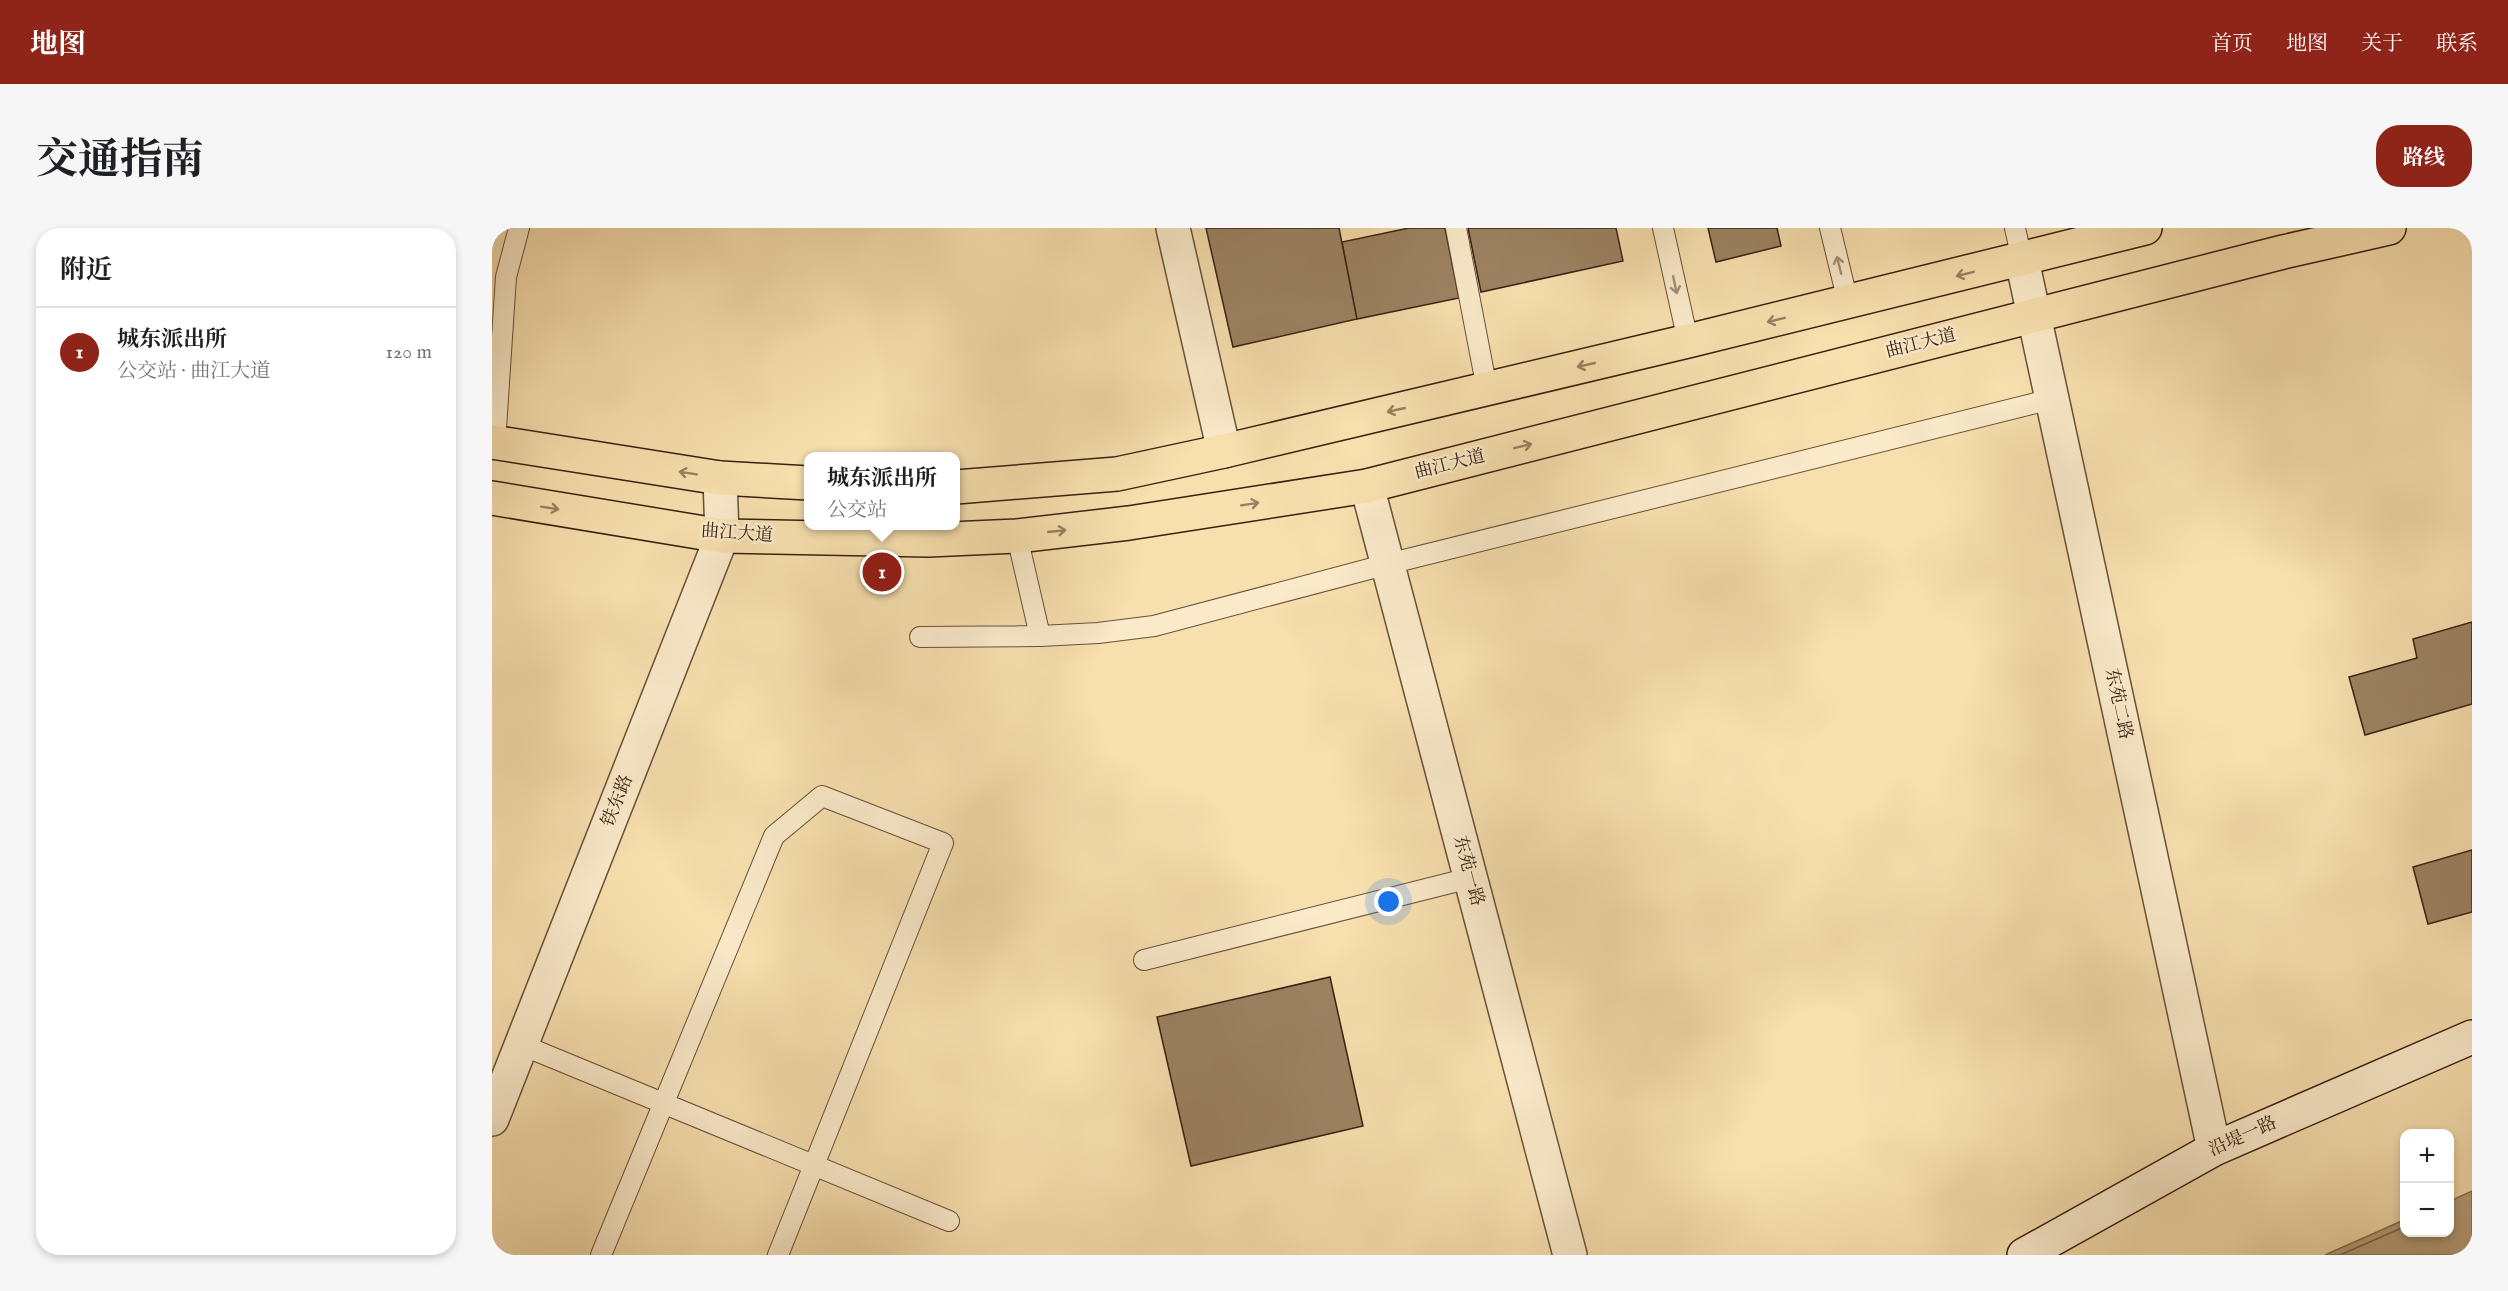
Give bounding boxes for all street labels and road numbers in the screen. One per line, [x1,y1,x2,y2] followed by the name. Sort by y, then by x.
[1883,324,1959,364] street label: 曲江大道
[1412,445,1488,485] street label: 曲江大道
[700,520,774,548] street label: 曲江大道
[2099,666,2137,742] street label: 东苑二路
[597,772,639,830] street label: 铁东路
[1448,833,1488,909] street label: 东苑一路
[2205,1112,2281,1162] street label: 沿堤一路

